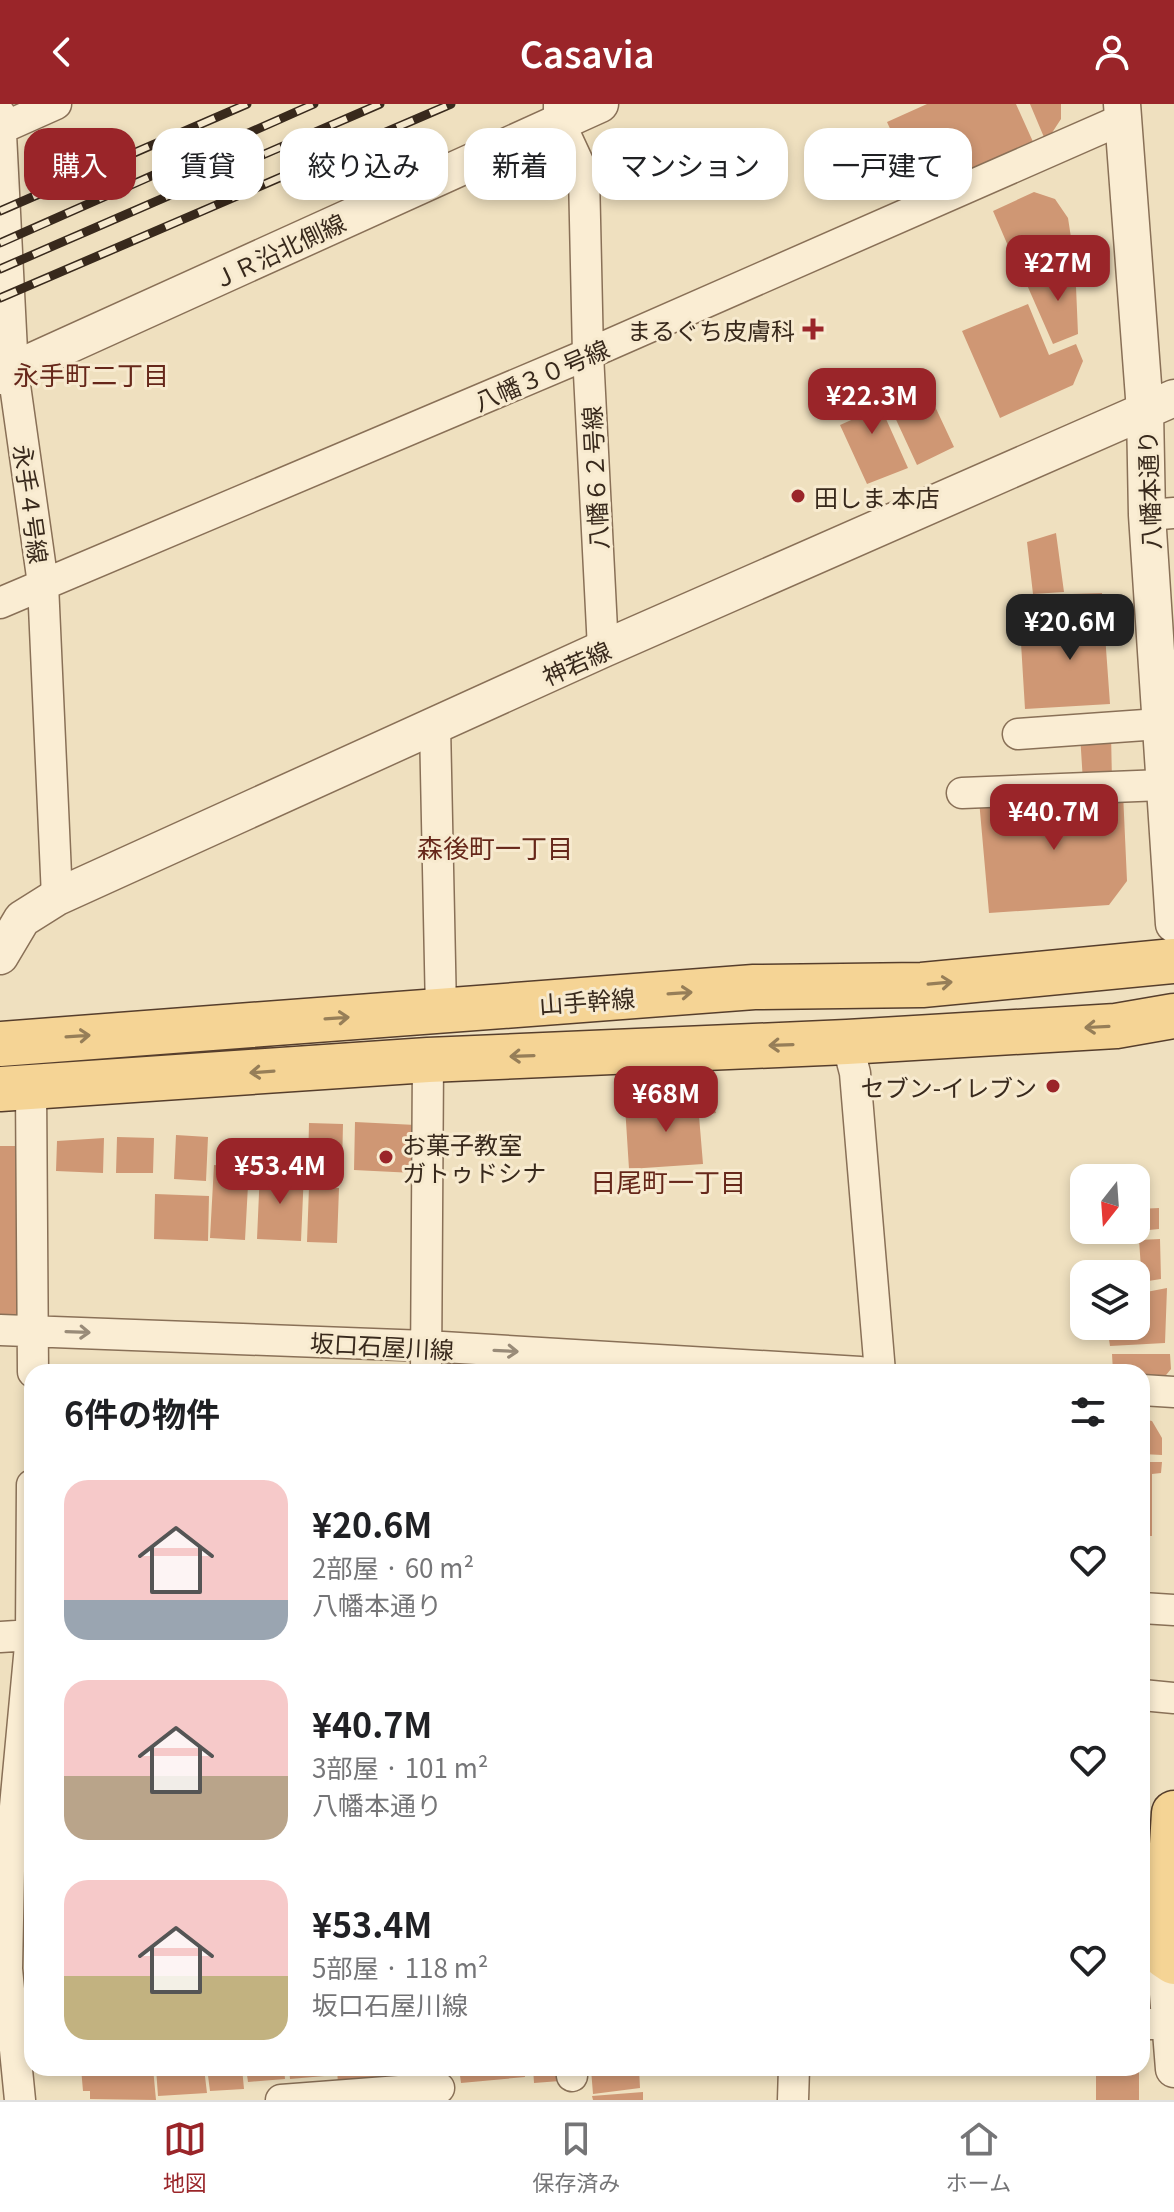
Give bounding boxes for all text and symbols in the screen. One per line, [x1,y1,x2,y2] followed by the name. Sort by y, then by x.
[520,26,654,78] text: Casavia
[40,30,84,74] icon: back
[1090,30,1134,74] icon: person
[24,128,136,200] chip: 購入
[152,128,264,200] chip: 賃貸
[280,128,448,200] chip: 絞り込み
[464,128,576,200] chip: 新着
[592,128,788,200] chip: マンション
[804,128,972,200] chip: 一戸建て
[205,204,351,296] street label: ＪＲ沿北側線
[1011,235,1105,303] pin: ¥27M
[1024,242,1092,279] text: ¥27M
[627,312,795,347] place label: まるぐち皮膚科
[802,318,824,340] marker: まるぐち皮膚科
[468,330,614,418] street label: 八幡３０号線
[13,355,169,392] district label: 永手町二丁目
[807,368,937,436] pin: ¥22.3M
[826,375,918,412] text: ¥22.3M
[573,405,615,551] street label: 八幡６２号線
[1128,429,1168,551] street label: 八幡本通り
[6,442,58,566] street label: 永手４号線
[814,479,939,514] place label: 田しま 本店
[789,487,807,505] marker: 田しま 本店
[1005,594,1135,662] pin: ¥20.6M
[1024,601,1116,638] text: ¥20.6M
[536,631,616,693] street label: 神若線
[989,784,1119,852] pin: ¥40.7M
[1008,791,1100,828] text: ¥40.7M
[417,828,573,865] district label: 森後町一丁目
[926,976,953,991] one-way arrow
[538,979,636,1021] street label: 山手幹線
[666,985,693,1000] one-way arrow
[323,1010,350,1025] one-way arrow
[1084,1020,1111,1035] one-way arrow
[64,1028,91,1043] one-way arrow
[768,1037,795,1052] one-way arrow
[509,1048,536,1063] one-way arrow
[249,1065,276,1080] one-way arrow
[619,1066,713,1134] pin: ¥68M
[861,1069,1037,1104] place label: セブン-イレブン
[632,1073,700,1110] text: ¥68M
[1044,1077,1062,1095] marker: セブン-イレブン
[402,1126,546,1189] place label: お菓子教室 ガトゥドシナ
[215,1138,345,1206] pin: ¥53.4M
[234,1145,326,1182] text: ¥53.4M
[377,1148,395,1166] marker: お菓子教室 ガトゥドシナ
[590,1162,746,1199] district label: 日尾町一丁目
[1070,1164,1150,1244] north arrow
[1070,1164,1150,1340] map controls
[1070,1260,1150,1340] button: layers
[309,1324,455,1366] street label: 坂口石屋川線
[64,1325,91,1340] one-way arrow
[492,1344,519,1359] one-way arrow
[64,1388,220,1437] text: 6件の物件
[1066,1390,1110,1434] icon: filters
[312,1499,432,1548] text: ¥20.6M
[128,1512,224,1608] icon: home
[1066,1538,1110,1582] icon: heart
[312,1548,474,1585] text: 2部屋 · 60 m²
[312,1585,442,1622] text: 八幡本通り
[312,1699,432,1748] text: ¥40.7M
[128,1712,224,1808] icon: home
[1066,1738,1110,1782] icon: heart
[312,1748,489,1785] text: 3部屋 · 101 m²
[312,1785,442,1822] text: 八幡本通り
[312,1899,432,1948] text: ¥53.4M
[128,1912,224,2008] icon: home
[1066,1938,1110,1982] icon: heart
[312,1948,489,1985] text: 5部屋 · 118 m²
[312,1985,468,2022] text: 坂口石屋川線
[163,2117,207,2197] tab: 地図
[532,2117,620,2197] tab: 保存済み
[946,2117,1011,2197] tab: ホーム

